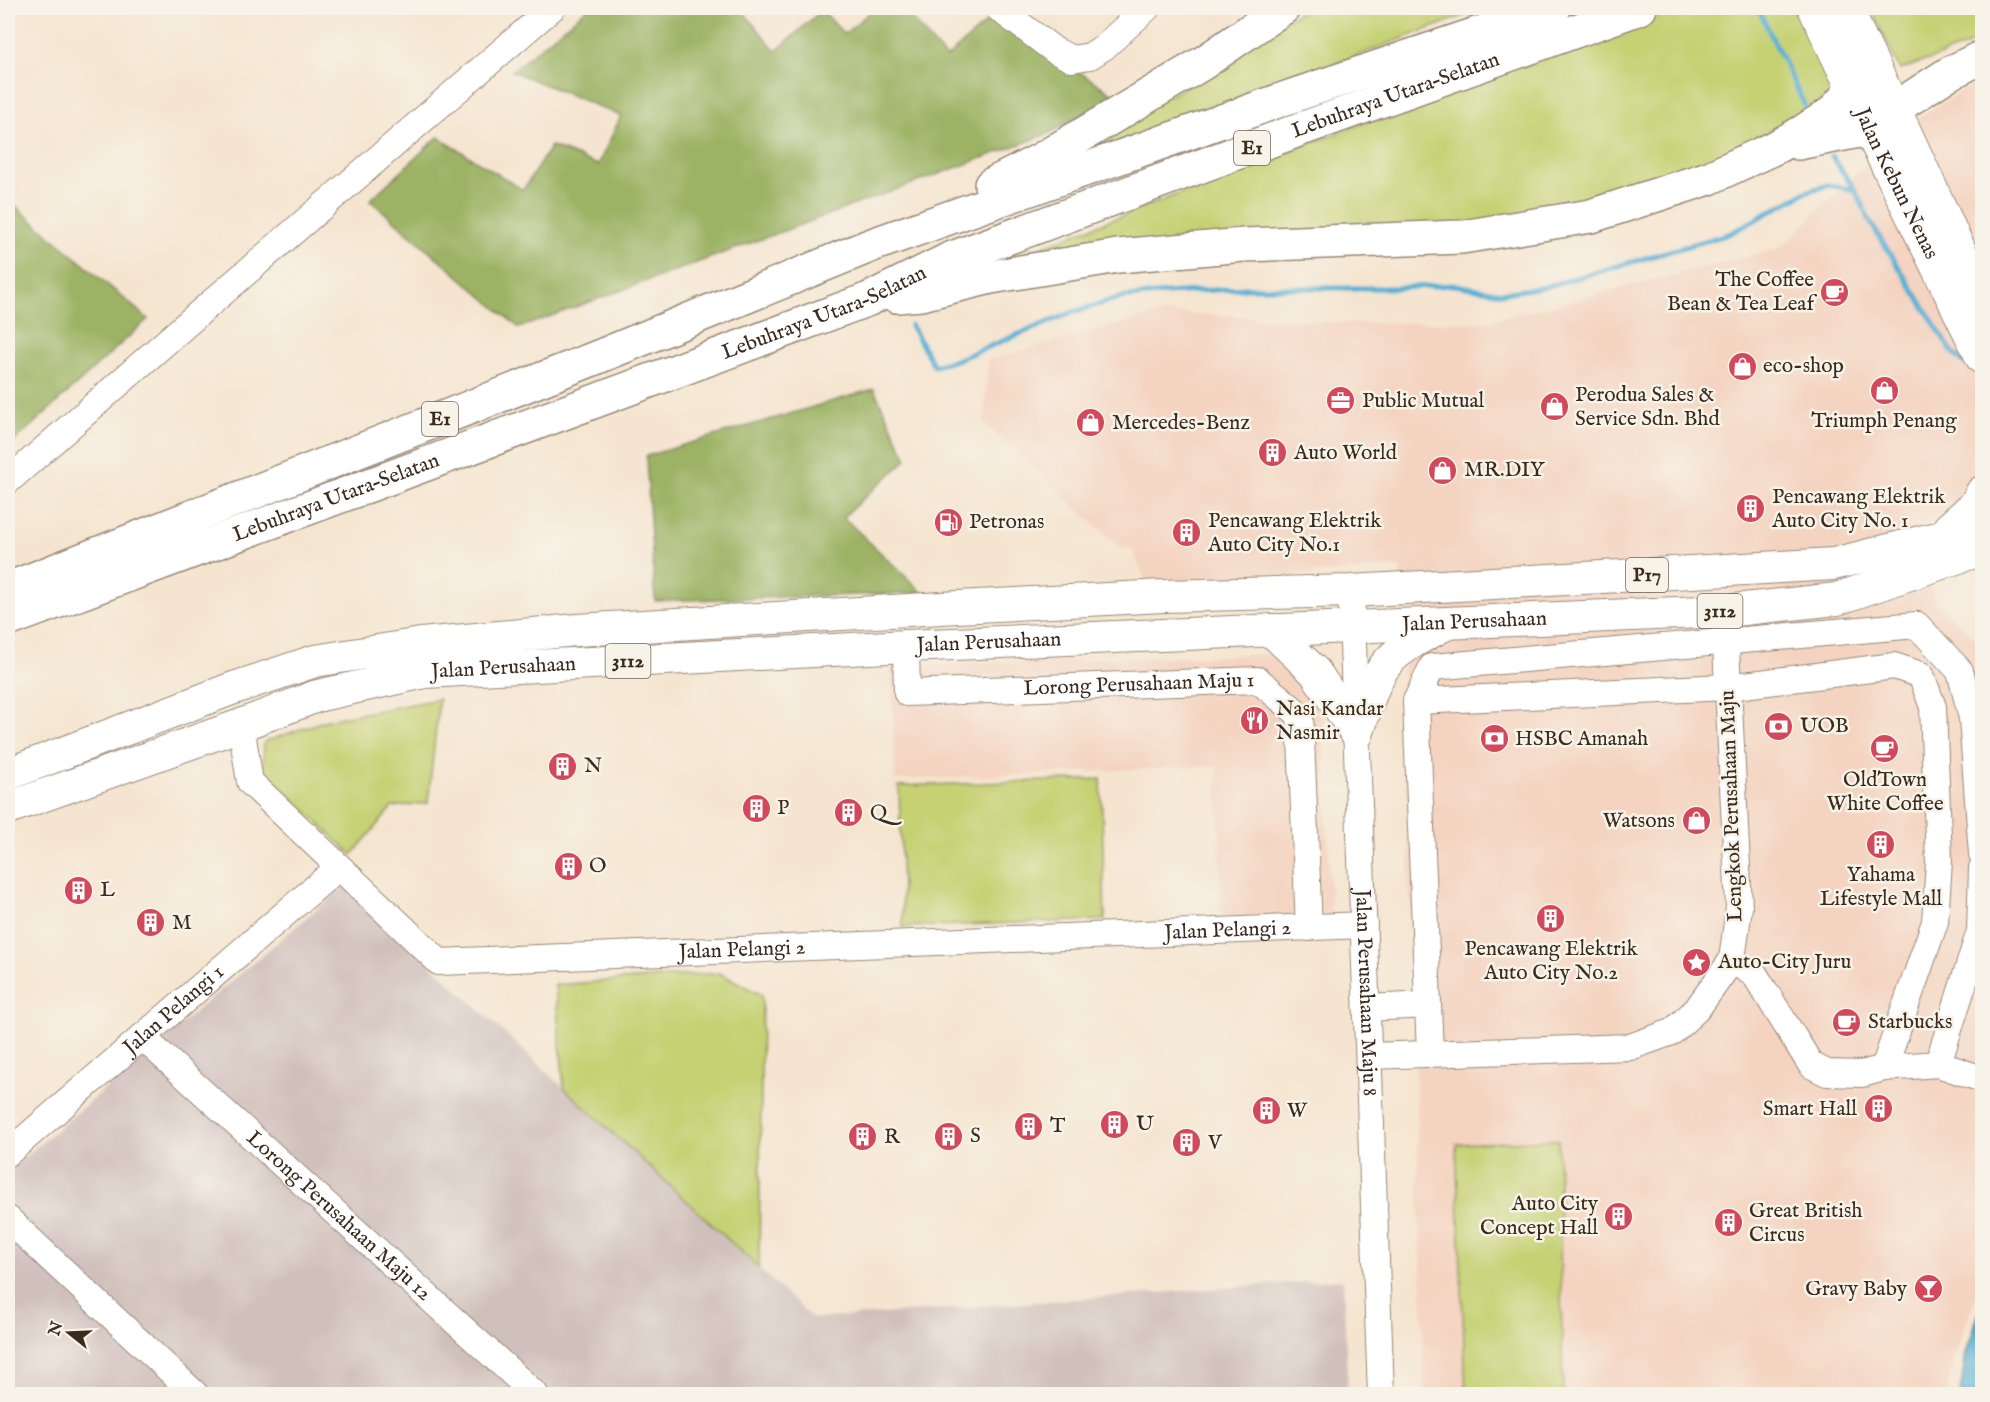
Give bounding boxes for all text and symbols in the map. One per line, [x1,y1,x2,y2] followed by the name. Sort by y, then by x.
[1288,46,1503,145] street label: Lebuhraya Utara–Selatan
[1848,102,1945,264] street label: Jalan Kebun Nenas
[1234,131,1270,165] road number: E1
[718,259,931,366] street label: Lebuhraya Utara–Selatan
[1667,267,1817,318] place label: The Coffee Bean & Tea Leaf
[1819,276,1851,308] cafe icon: The Coffee Bean & Tea Leaf
[1726,350,1758,382] shop icon: eco-shop
[1763,353,1844,380] place label: eco-shop
[1868,374,1900,406] shop icon: Triumph Penang
[1575,382,1720,433] place label: Perodua Sales & Service Sdn. Bhd
[1325,385,1357,417] office icon: Public Mutual
[1362,388,1485,415] place label: Public Mutual
[1538,391,1570,423] shop icon: Perodua Sales & Service Sdn. Bhd
[422,402,458,436] road number: E1
[1075,407,1107,439] shop icon: Mercedes-Benz
[1811,408,1957,435] place label: Triumph Penang
[1112,410,1250,437] place label: Mercedes-Benz
[1257,437,1289,469] building icon: Auto World
[1293,440,1398,467] place label: Auto World
[229,447,443,549] street label: Lebuhraya Utara–Selatan
[1427,454,1459,486] shop icon: MR.DIY
[1464,457,1546,484] place label: MR.DIY
[1771,484,1946,535] place label: Pencawang Elektrik Auto City No. 1
[1735,493,1767,525] building icon: Pencawang Elektrik Auto City No. 1
[932,506,964,538] fuel station icon: Petronas
[1207,508,1382,559] place label: Pencawang Elektrik Auto City No.1
[969,509,1044,536] place label: Petronas
[1171,517,1203,549] building icon: Pencawang Elektrik Auto City No.1
[1626,558,1668,592] road number: P17
[1698,594,1742,628] road number: 3112
[1400,605,1547,638] street label: Jalan Perusahaan
[914,626,1062,659] street label: Jalan Perusahaan
[606,644,650,678] road number: 3112
[429,650,577,685] street label: Jalan Perusahaan
[1023,667,1255,702] street label: Lorong Perusahaan Maju 1
[1714,690,1750,922] street label: Lengkok Perusahaan Maju
[1276,696,1384,747] place label: Nasi Kandar Nasmir
[1239,705,1271,737] restaurant icon: Nasi Kandar Nasmir
[1763,710,1795,742] bank icon: UOB
[1800,713,1849,740] place label: UOB
[1478,723,1510,755] bank icon: HSBC Amanah
[1515,726,1648,753] place label: HSBC Amanah
[1869,733,1901,765] cafe icon: OldTown White Coffee
[547,750,579,782] building icon: N
[584,753,602,780] place label: N
[1826,767,1944,818] place label: OldTown White Coffee
[740,792,772,824] building icon: P
[777,795,789,822] place label: P
[833,797,865,829] building icon: Q
[870,800,902,827] place label: Q
[1680,805,1712,837] shop icon: Watsons
[1603,808,1675,835] place label: Watsons
[1865,828,1897,860] building icon: Yahama Lifestyle Mall
[552,850,584,882] building icon: O
[589,853,606,880] place label: O
[1820,862,1943,913] place label: Yahama Lifestyle Mall
[63,874,95,906] building icon: L
[100,877,115,904] place label: L
[1349,887,1383,1097] street label: Jalan Perusahaan Maju 8
[1535,902,1567,934] building icon: Pencawang Elektrik Auto City No.2
[135,907,167,939] building icon: M
[172,910,192,937] place label: M
[1162,914,1292,947] street label: Jalan Pelangi 2
[676,934,806,966] street label: Jalan Pelangi 2
[1464,936,1638,987] place label: Pencawang Elektrik Auto City No.2
[1681,946,1713,978] place icon: Auto-City Juru
[1717,949,1852,976] place label: Auto-City Juru
[116,959,230,1062] street label: Jalan Pelangi 1
[1831,1006,1863,1038] cafe icon: Starbucks
[1868,1009,1952,1036] place label: Starbucks
[1862,1093,1894,1125] building icon: Smart Hall
[1250,1095,1282,1127] building icon: W
[1763,1096,1857,1123] place label: Smart Hall
[1287,1098,1308,1125] place label: W
[1099,1108,1131,1140] building icon: U
[1013,1110,1045,1142] building icon: T
[1136,1111,1154,1138] place label: U
[1050,1113,1066,1140] place label: T
[933,1120,965,1152] building icon: S
[847,1121,879,1153] building icon: R
[970,1123,981,1150] place label: S
[884,1124,901,1151] place label: R
[241,1125,437,1307] street label: Lorong Perusahaan Maju 12
[1171,1127,1203,1159] building icon: V
[1207,1130,1223,1157] place label: V
[1480,1191,1599,1242] place label: Auto City Concept Hall
[1749,1198,1862,1249] place label: Great British Circus
[1603,1200,1635,1232] building icon: Auto City Concept Hall
[1712,1207,1744,1239] building icon: Great British Circus
[1912,1273,1944,1305] bar icon: Gravy Baby
[1805,1276,1908,1303] place label: Gravy Baby
[39,1303,99,1363] north arrow
[45,1319,68,1340] text: N

